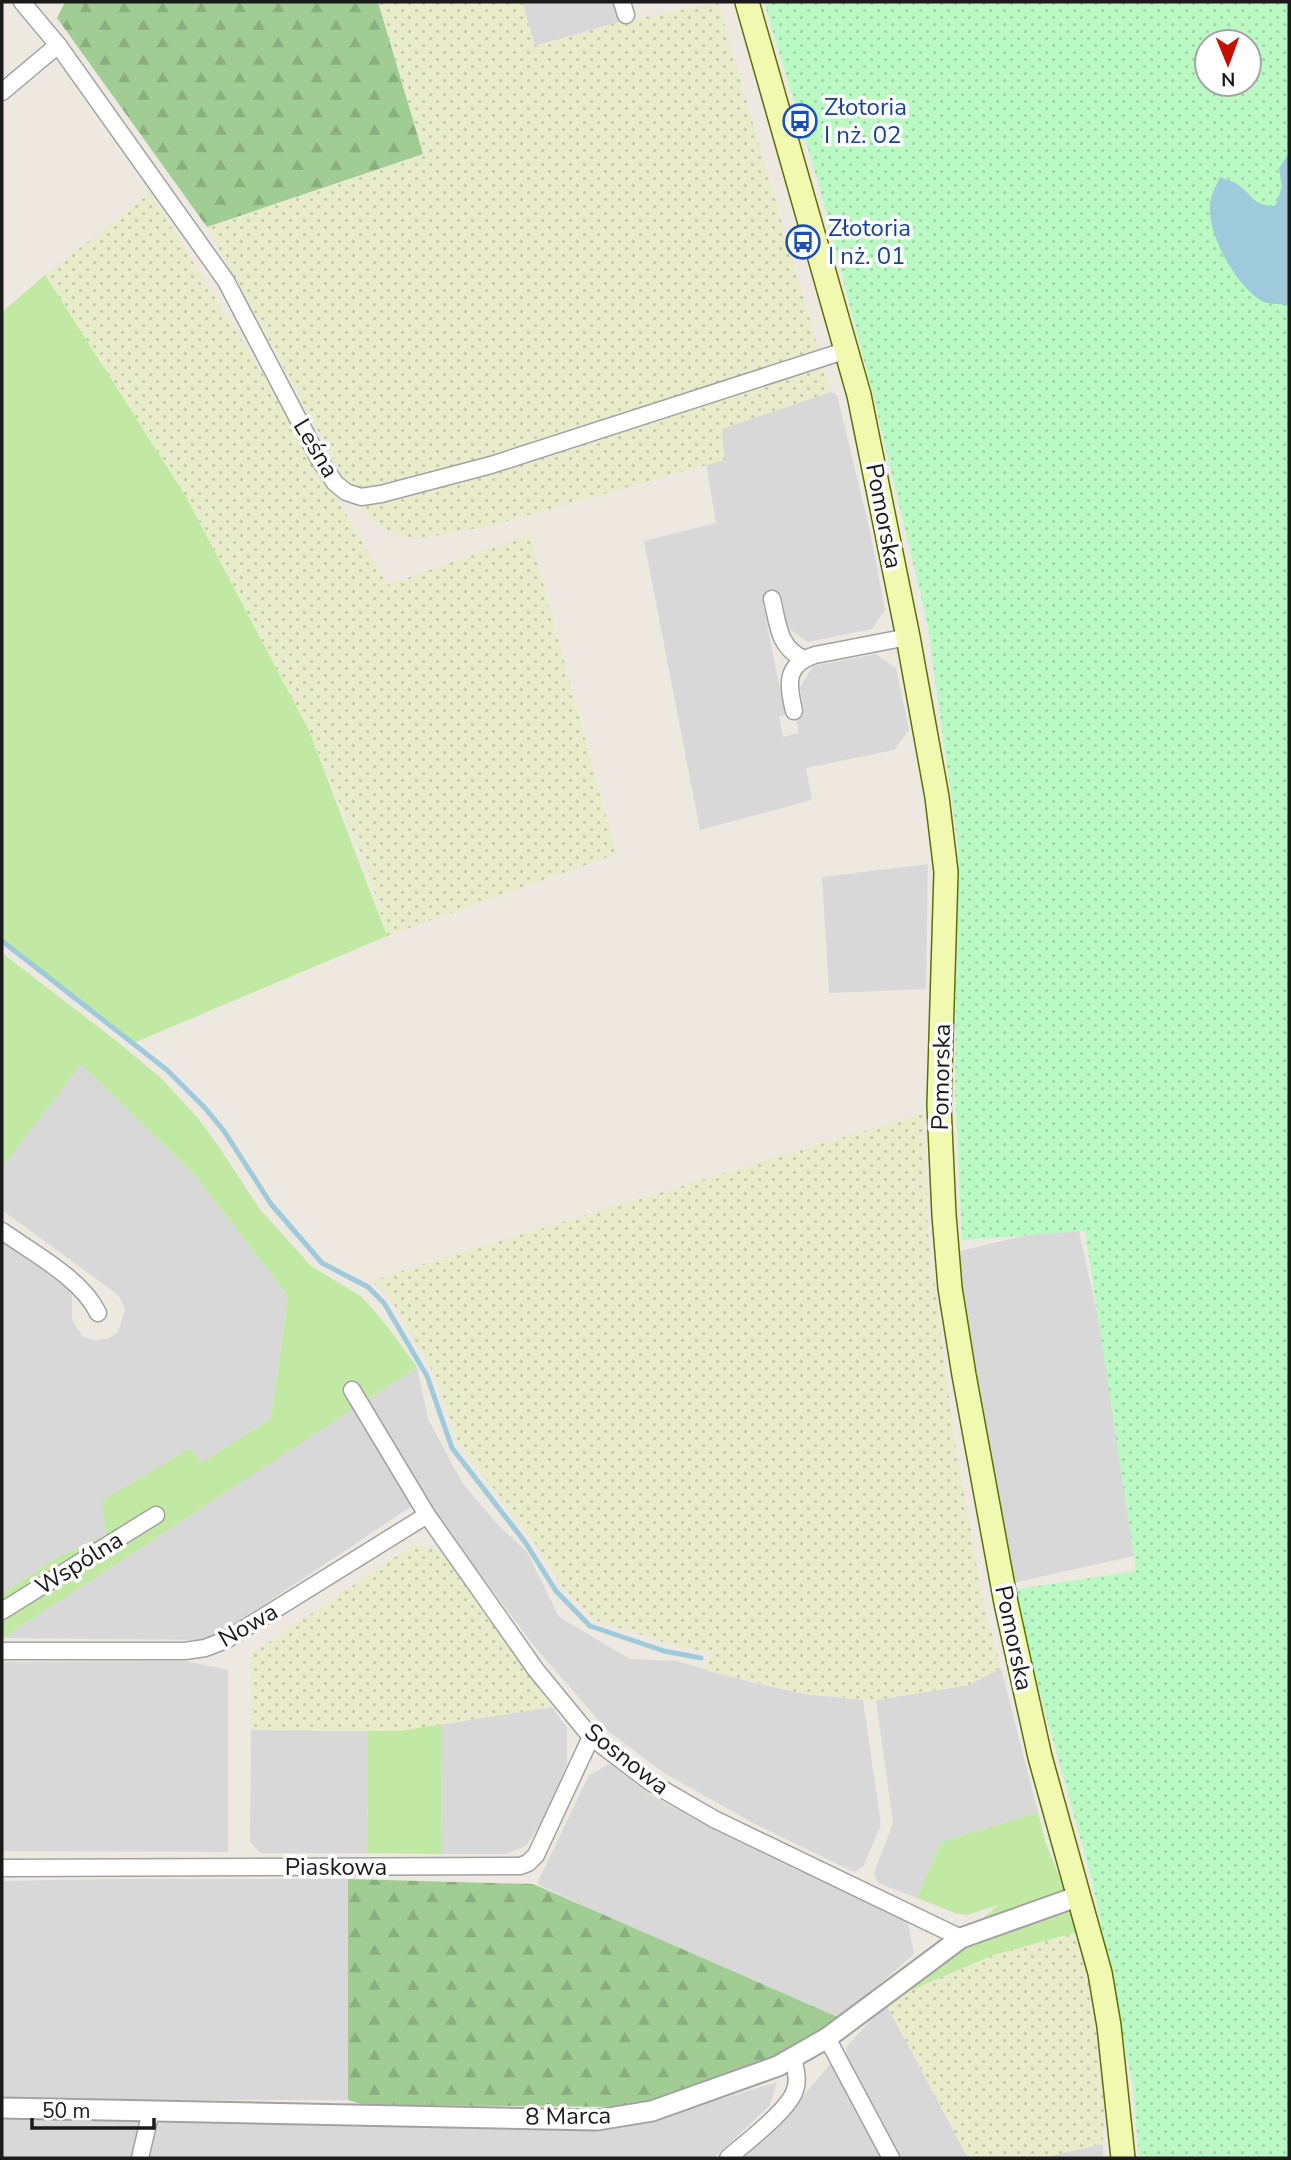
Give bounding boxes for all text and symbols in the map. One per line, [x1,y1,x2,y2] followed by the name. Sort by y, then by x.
[1193,28,1263,98] north arrow
[1221,66,1236,92] text: N
[824,91,907,151] place label: Złotoria I nż. 02
[781,102,819,140] bus stop icon: Złotoria I nż. 02
[828,212,911,272] place label: Złotoria I nż. 01
[784,223,822,261] bus stop icon: Złotoria I nż. 01
[286,413,346,483] street label: Leśna
[858,461,910,571] street label: Pomorska
[924,1023,958,1131] street label: Pomorska
[29,1524,129,1602] street label: Wspólna
[987,1583,1041,1693] street label: Pomorska
[212,1595,284,1655] street label: Nowa
[578,1716,676,1802] street label: Sosnowa
[285,1851,387,1883] street label: Piaskowa
[32,2086,154,2130] scale bar
[42,2097,91,2125] text: 50 m
[525,2099,611,2133] street label: 8 Marca

